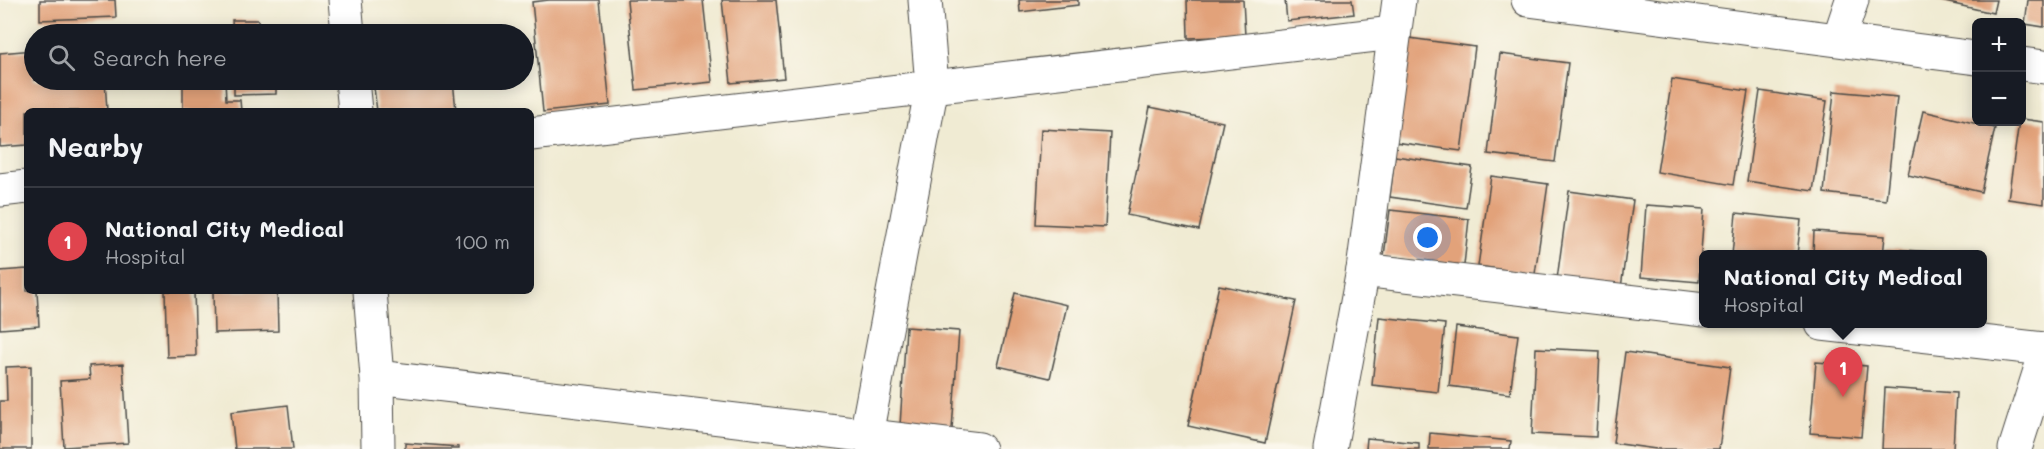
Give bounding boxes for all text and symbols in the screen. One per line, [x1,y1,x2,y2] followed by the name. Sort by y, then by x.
[1972,18,2026,126] map controls
[1972,18,2026,72] button: +
[24,24,534,90] search box
[45,41,78,74] icon: search
[93,43,227,72] text: Search here
[1972,72,2026,126] button: −
[48,130,143,164] text: Nearby
[105,214,344,243] text: National City Medical
[1413,223,1442,252] your location
[63,228,72,254] text: 1
[454,228,510,254] text: 100 m
[105,243,186,269] text: Hospital
[1699,250,1987,328] popup
[1723,262,1963,291] text: National City Medical
[1723,291,1804,317] text: Hospital
[1824,348,1862,397] pin: 1

